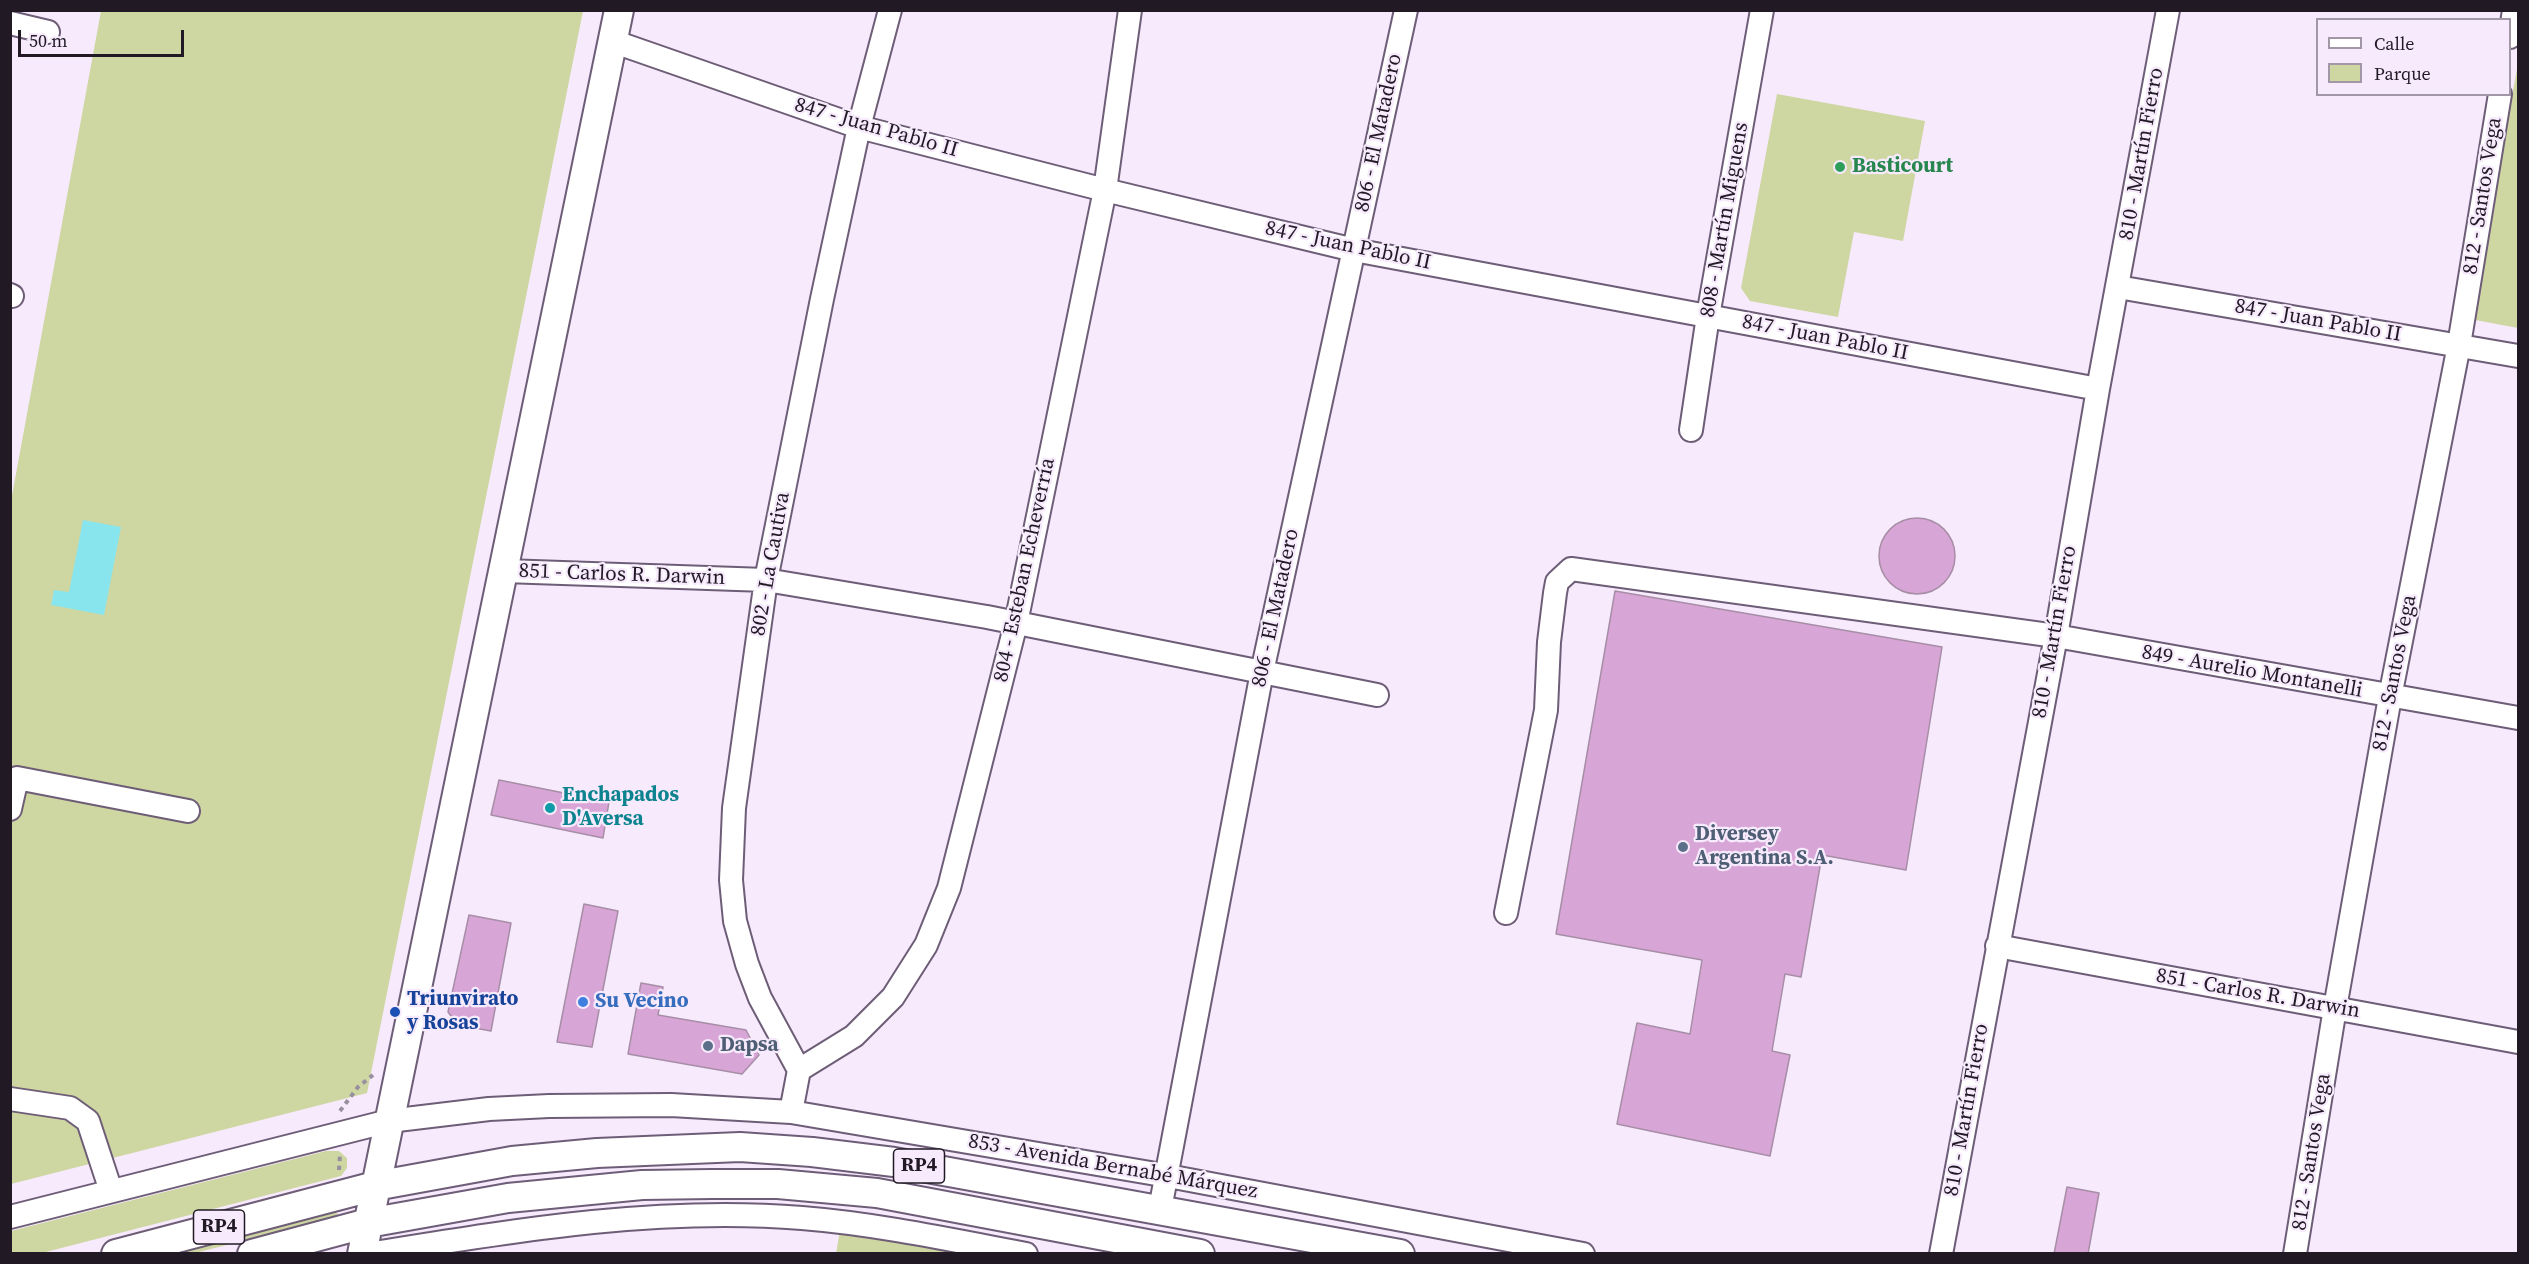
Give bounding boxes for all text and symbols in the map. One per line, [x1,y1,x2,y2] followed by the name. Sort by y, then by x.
[21,18,188,56] scale bar
[2316,18,2511,96] legend
[29,28,67,53] text: 50 m
[2374,31,2414,56] text: Calle
[1350,52,1408,214] street label: 806 - El Matadero
[2374,61,2431,86] text: Parque
[2114,66,2170,242] street label: 810 - Martín Fierro
[791,93,961,163] street label: 847 - Juan Pablo II
[2458,116,2508,276] street label: 812 - Santos Vega
[1695,121,1755,319] street label: 808 - Martín Miguens
[1852,154,1953,180] place label: Basticourt
[1833,160,1847,174] marker: Basticourt
[1263,216,1433,276] street label: 847 - Juan Pablo II
[2233,294,2403,348] street label: 847 - Juan Pablo II
[1740,310,1910,366] street label: 847 - Juan Pablo II
[989,456,1061,684] street label: 804 - Esteban Echeverría
[746,490,796,638] street label: 802 - La Cautiva
[1247,527,1305,689] street label: 806 - El Matadero
[2027,544,2083,720] street label: 810 - Martín Fierro
[518,559,726,591] street label: 851 - Carlos R. Darwin
[2367,593,2423,753] street label: 812 - Santos Vega
[2140,640,2364,704] street label: 849 - Aurelio Montanelli
[562,783,679,833] place label: Enchapados D'Aversa
[543,801,557,815] marker: Enchapados D'Aversa
[1695,822,1834,872] place label: Diversey Argentina S.A.
[1676,840,1690,854] marker: Diversey Argentina S.A.
[2154,964,2362,1024] street label: 851 - Carlos R. Darwin
[407,987,518,1037] place label: Triunvirato y Rosas
[595,989,689,1015] place label: Su Vecino
[576,995,590,1009] marker: Su Vecino
[388,1005,402,1019] marker: Triunvirato y Rosas
[1939,1022,1995,1198] street label: 810 - Martín Fierro
[720,1033,779,1059] place label: Dapsa
[701,1039,715,1053] marker: Dapsa
[2287,1072,2337,1232] street label: 812 - Santos Vega
[966,1129,1260,1205] street label: 853 - Avenida Bernabé Márquez
[894,1149,944,1183] road number: RP4
[194,1210,244,1244] road number: RP4

